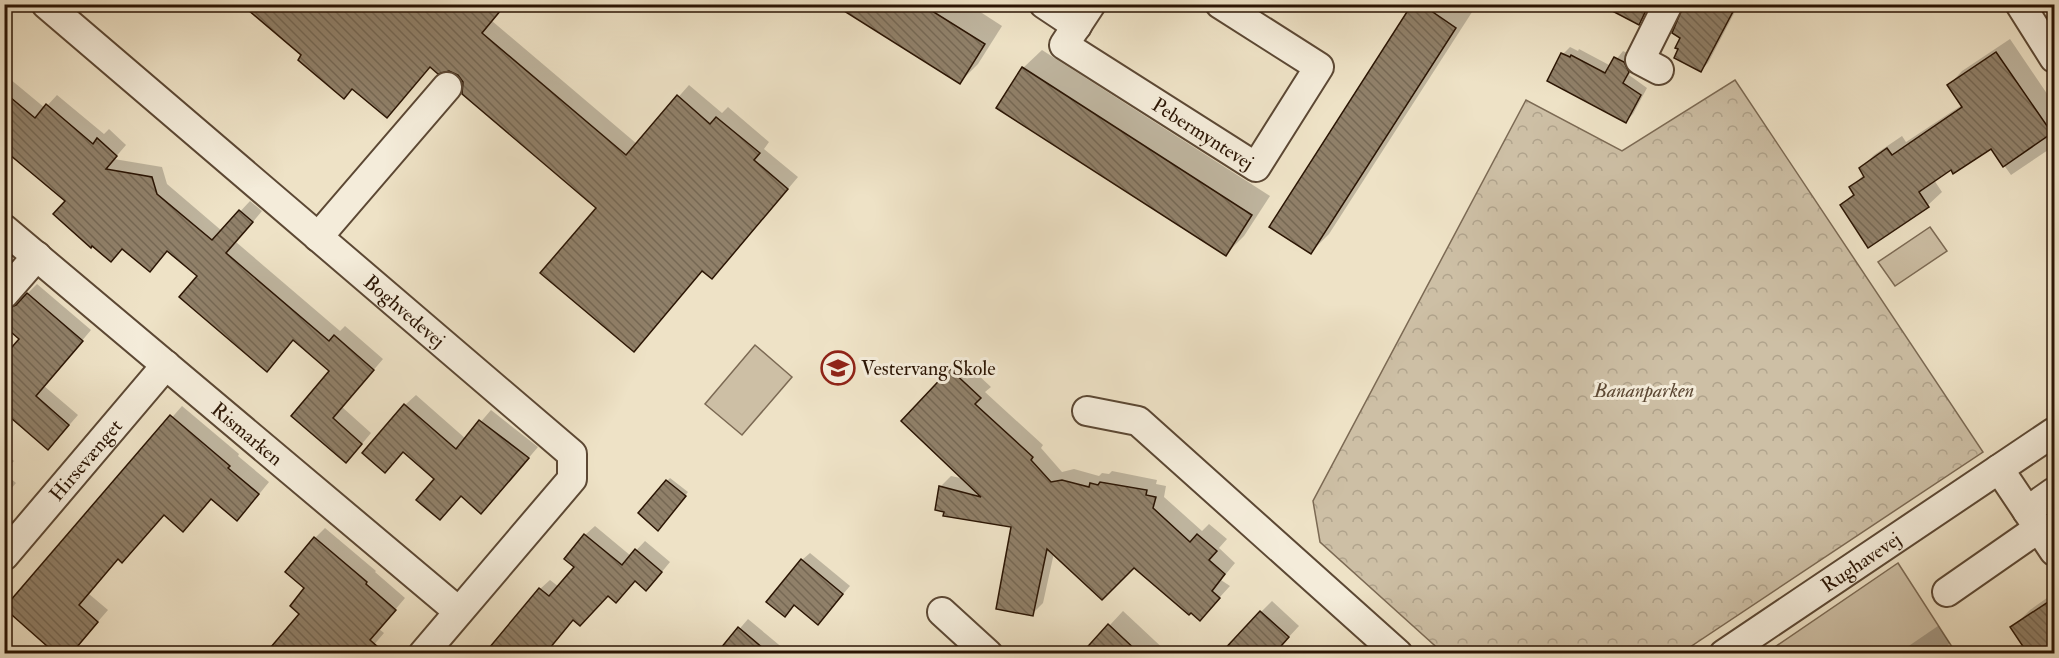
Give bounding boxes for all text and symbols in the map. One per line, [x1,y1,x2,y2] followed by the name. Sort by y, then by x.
[1148,92,1259,175] street label: Pebermyntevej
[359,269,450,353] street label: Boghvedevej
[820,350,856,386] school or university icon: Vestervang Skole
[861,356,996,381] place label: Vestervang Skole
[1593,378,1694,403] park label: Bananparken
[207,397,288,471] street label: Rismarken
[44,413,128,506] street label: Hirsevænget
[1816,526,1906,598] street label: Rughavevej

